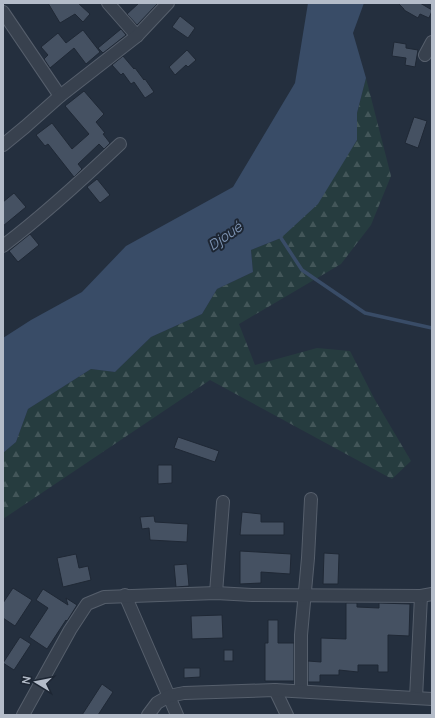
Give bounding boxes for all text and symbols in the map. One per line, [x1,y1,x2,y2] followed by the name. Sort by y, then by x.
[204,217,246,254] water label: Djoué
[16,662,56,702] north arrow
[18,675,34,685] text: N

